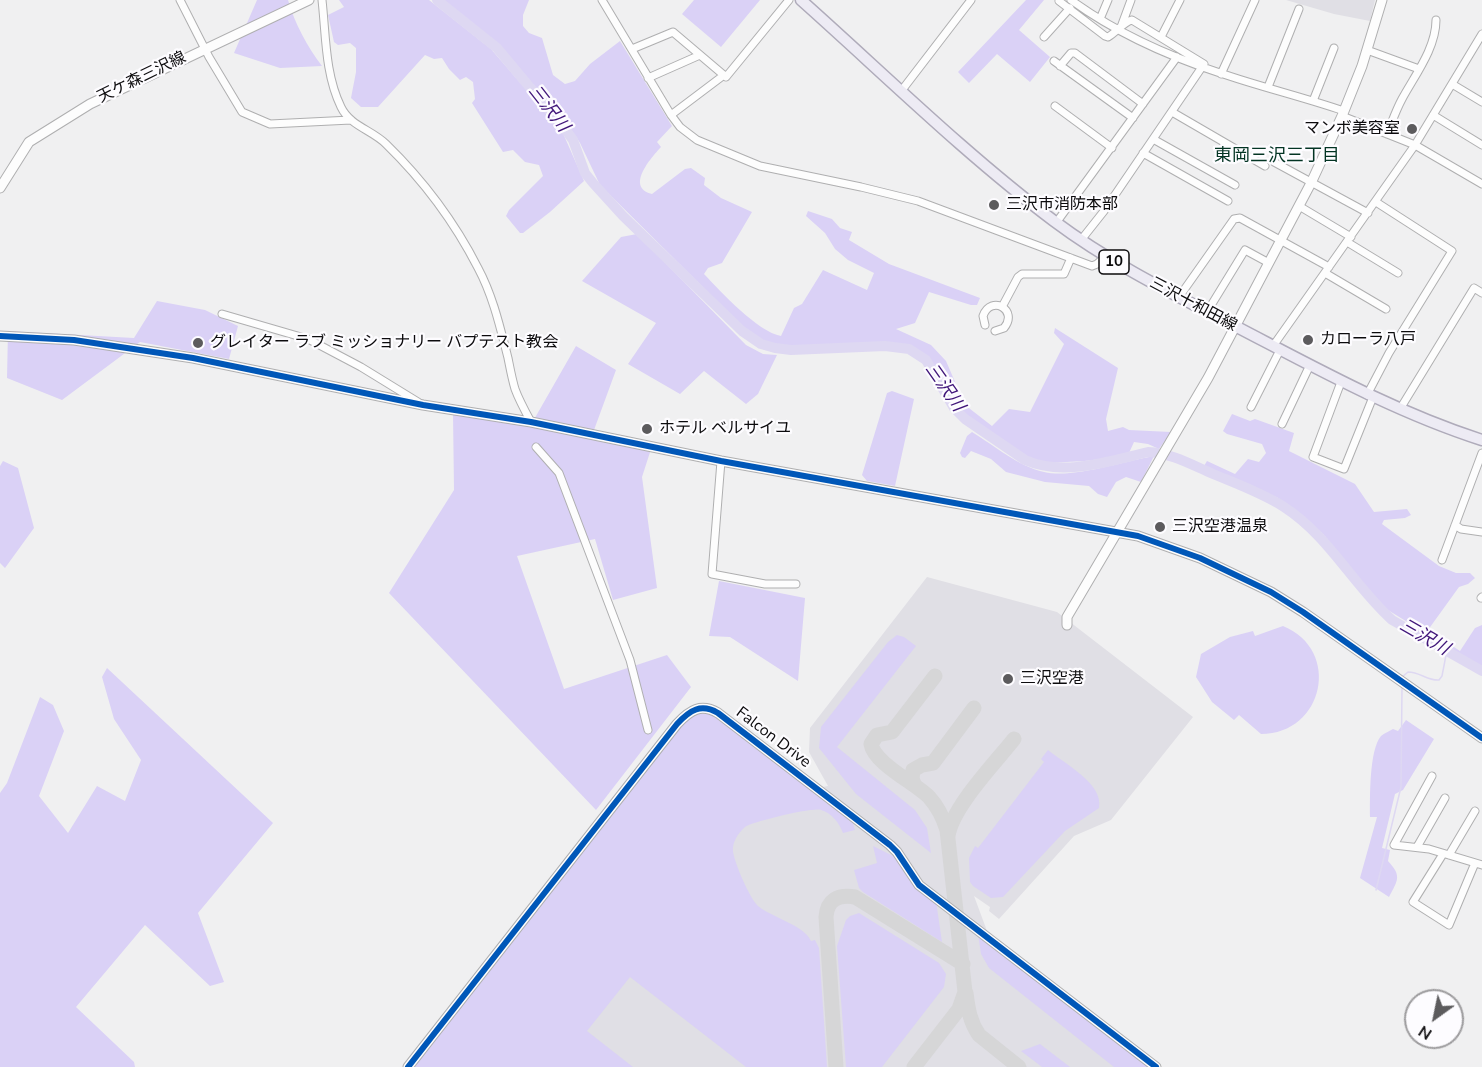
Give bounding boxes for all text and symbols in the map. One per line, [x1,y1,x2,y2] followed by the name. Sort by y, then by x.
[95,48,189,108] street label: 天ケ森三沢線
[523,81,573,137] water label: 三沢川
[1304,119,1400,139] place label: マンボ美容室
[1405,122,1419,136] marker: マンボ美容室
[1214,146,1340,168] district label: 東岡三沢三丁目
[1006,195,1118,215] place label: 三沢市消防本部
[987,198,1001,212] marker: 三沢市消防本部
[1099,250,1129,274] road number: 10
[1146,274,1240,336] street label: 三沢十和田線
[1320,330,1416,350] place label: カローラ八戸
[210,333,558,353] place label: グレイター ラブ ミッショナリー バプテスト教会
[1301,333,1315,347] marker: カローラ八戸
[191,336,205,350] marker: グレイター ラブ ミッショナリー バプテスト教会
[920,360,968,416] water label: 三沢川
[659,419,791,439] place label: ホテル ベルサイユ
[640,422,654,436] marker: ホテル ベルサイユ
[1172,517,1268,537] place label: 三沢空港温泉
[1153,520,1167,534] marker: 三沢空港温泉
[1395,615,1453,661] water label: 三沢川
[1020,669,1084,689] place label: 三沢空港
[1001,672,1015,686] marker: 三沢空港
[732,704,814,772] street label: Falcon Drive
[1404,989,1464,1049] north arrow
[1414,1020,1436,1045] text: N

